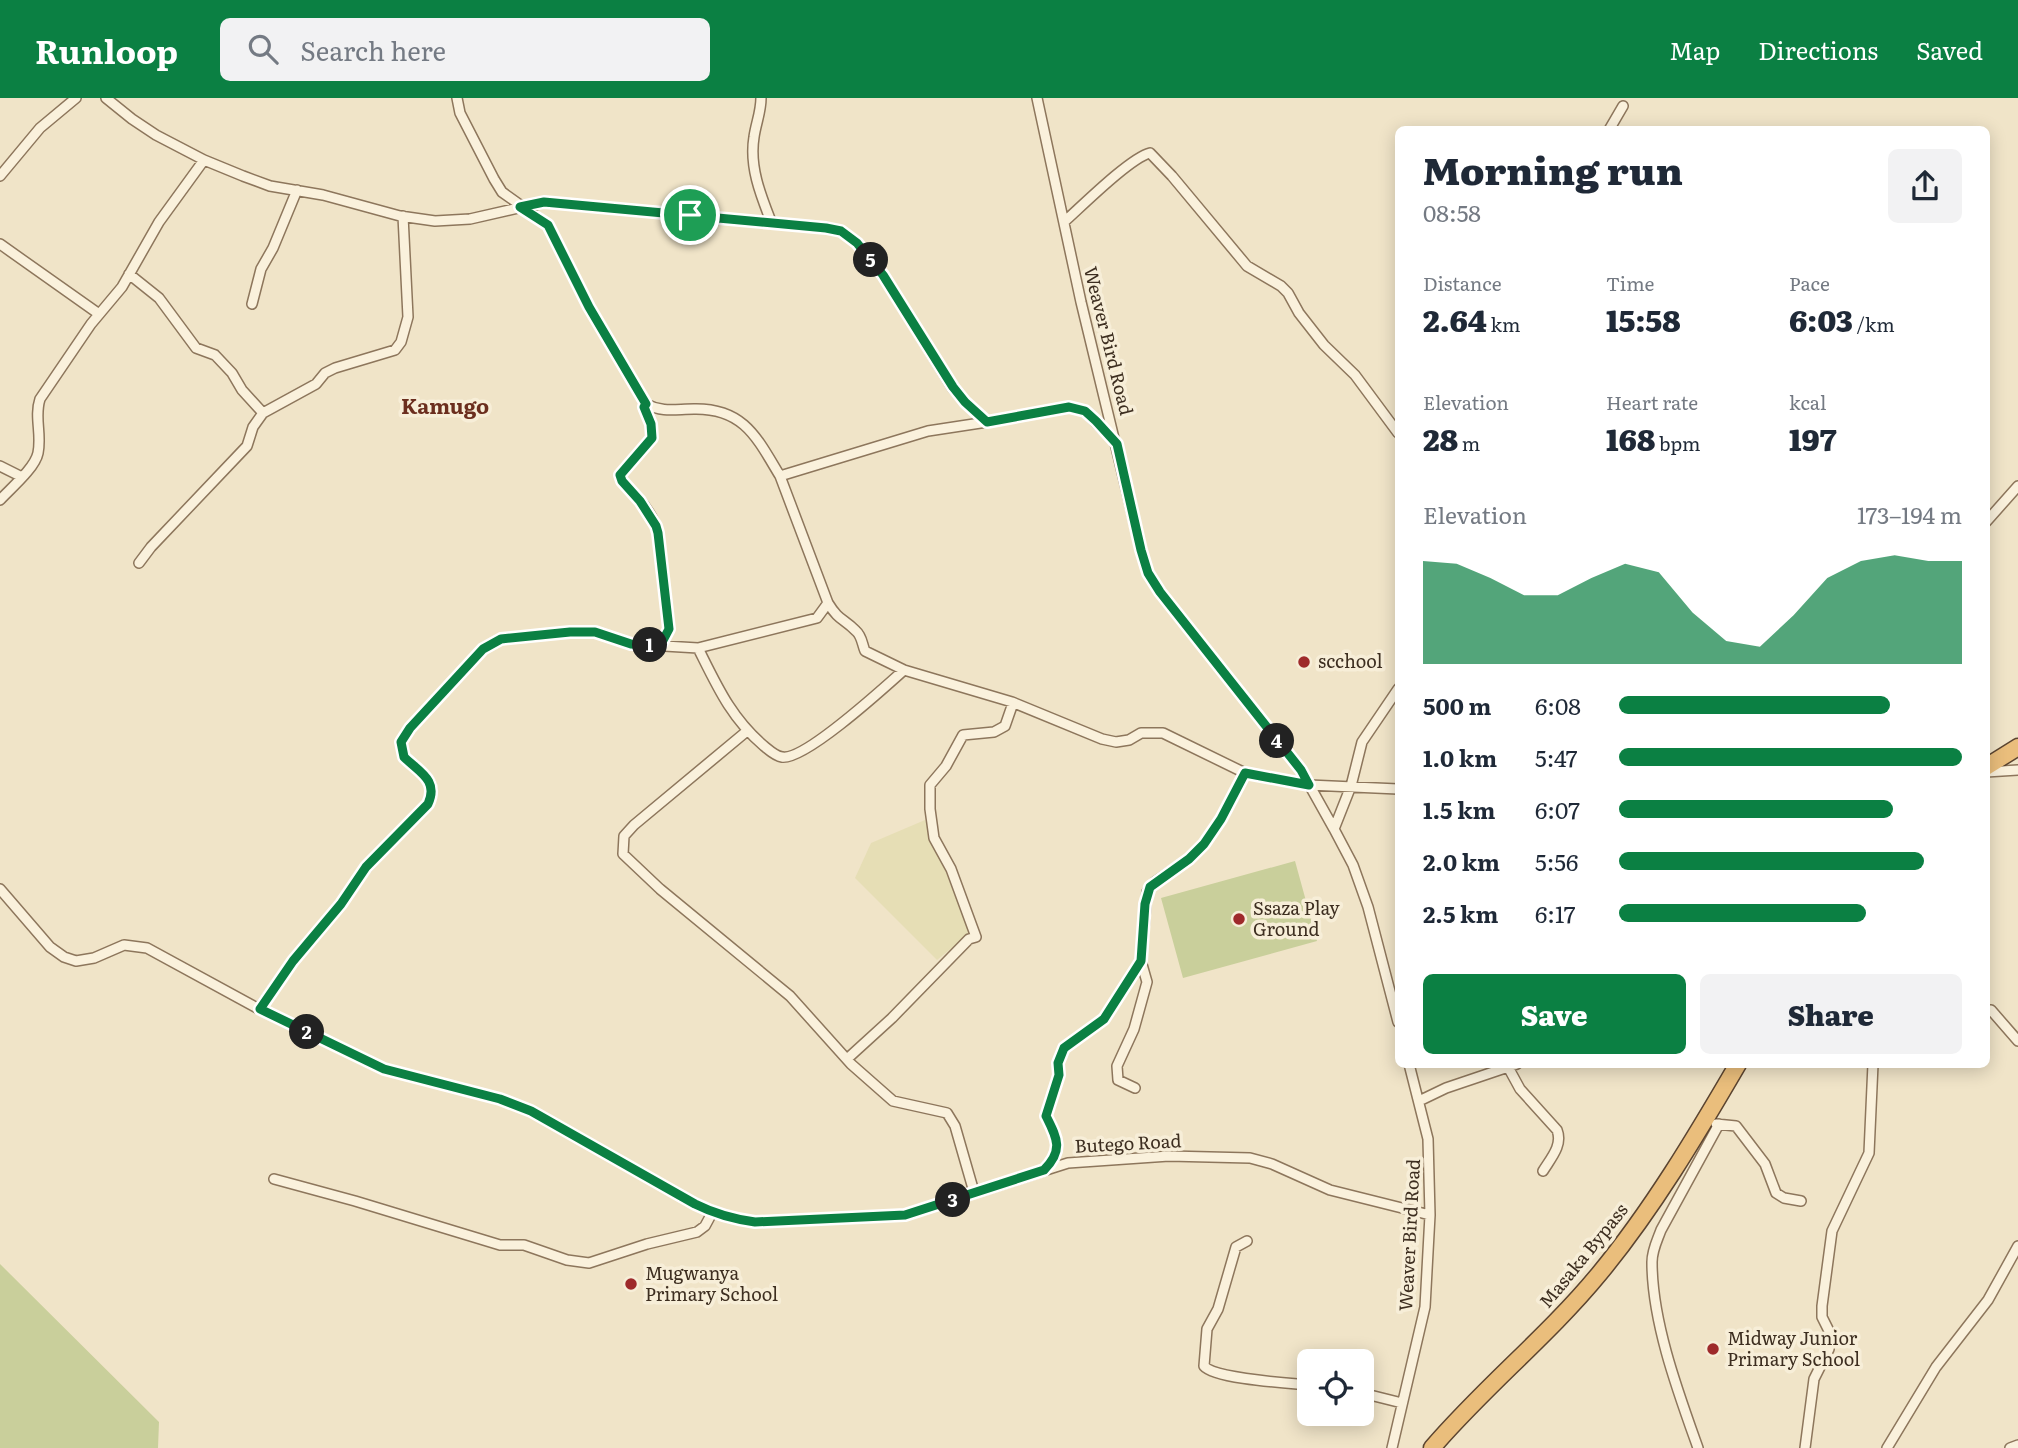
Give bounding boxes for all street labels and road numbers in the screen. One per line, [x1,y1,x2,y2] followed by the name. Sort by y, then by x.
[1078,263,1141,418] street label: Weaver Bird Road
[1074,1126,1182,1159] street label: Butego Road
[1391,1158,1426,1312] street label: Weaver Bird Road
[1532,1197,1634,1313] street label: Masaka Bypass

